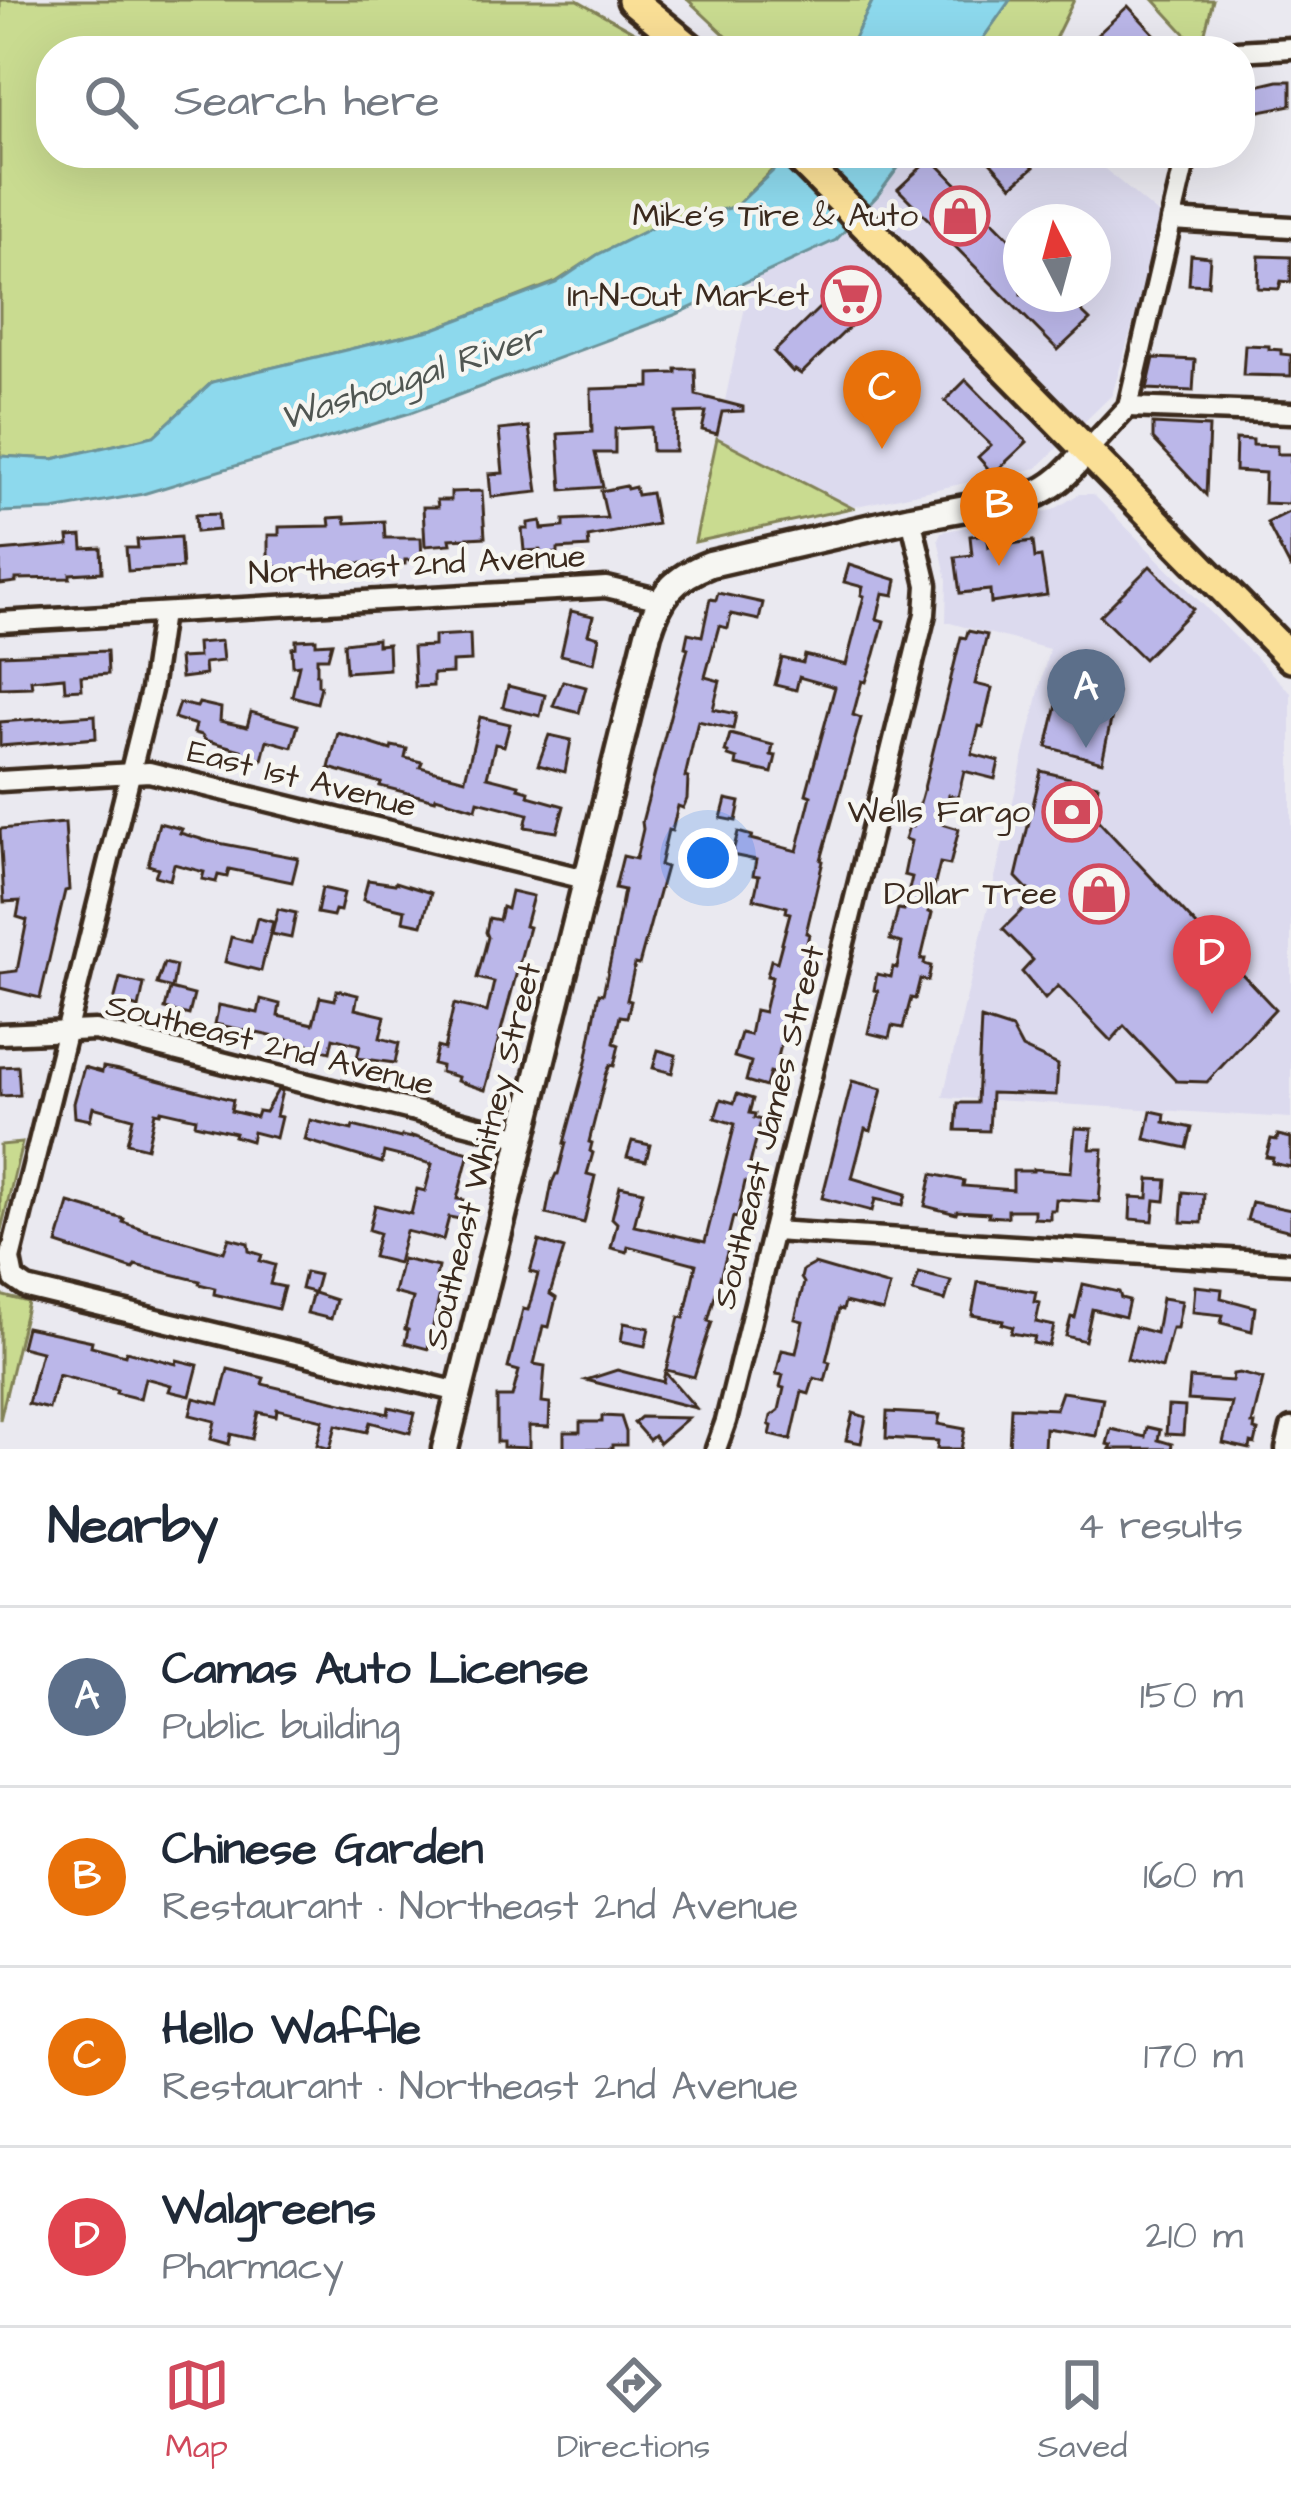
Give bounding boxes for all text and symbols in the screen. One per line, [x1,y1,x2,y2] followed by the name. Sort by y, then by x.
[36,36,1255,168] search box
[78,69,144,135] icon: search
[174,71,440,133] text: Search here
[929,185,991,247] shop icon: Mike's Tire & Auto
[633,193,918,239] place label: Mike's Tire & Auto
[1003,204,1111,312] north arrow
[820,265,882,327] supermarket icon: In-N-Out Market
[567,273,809,319] place label: In-N-Out Market
[273,310,553,445] water label: Washougal River
[843,350,921,449] pin: C
[960,467,1038,566] pin: B
[247,533,587,597] street label: Northeast 2nd Avenue
[1047,649,1125,748] pin: A
[183,728,421,830] street label: East 1st Avenue
[1041,781,1103,843] bank icon: Wells Fargo
[848,789,1030,837] place label: Wells Fargo
[678,828,738,888] your location
[1068,863,1130,925] shop icon: Dollar Tree
[884,871,1057,917] place label: Dollar Tree
[1173,915,1251,1014] pin: D
[702,940,836,1314] street label: Southeast James Street
[413,958,554,1354] street label: Southeast Whitney Street
[101,982,439,1108] street label: Southeast 2nd Avenue
[48,1492,218,1563] text: Nearby
[1077,1500,1243,1554] text: 4 results
[162,1639,589,1701] text: Camas Auto License
[75,1670,99,1724] text: A
[1140,1670,1243,1724] text: 150 m
[162,1701,400,1755] text: Public building
[162,1819,484,1881] text: Chinese Garden
[73,1850,101,1904] text: B
[1143,1850,1243,1904] text: 160 m
[162,1881,798,1935] text: Restaurant · Northeast 2nd Avenue
[162,1999,421,2061] text: Hello Waffle
[73,2030,101,2084] text: C
[1143,2030,1243,2084] text: 170 m
[162,2061,798,2115] text: Restaurant · Northeast 2nd Avenue
[162,2179,376,2241] text: Walgreens
[74,2210,100,2264] text: D
[1145,2210,1243,2264] text: 210 m
[162,2241,344,2295] text: Pharmacy
[164,2352,230,2470] tab: Map
[557,2352,710,2470] tab: Directions
[1037,2352,1127,2470] tab: Saved

